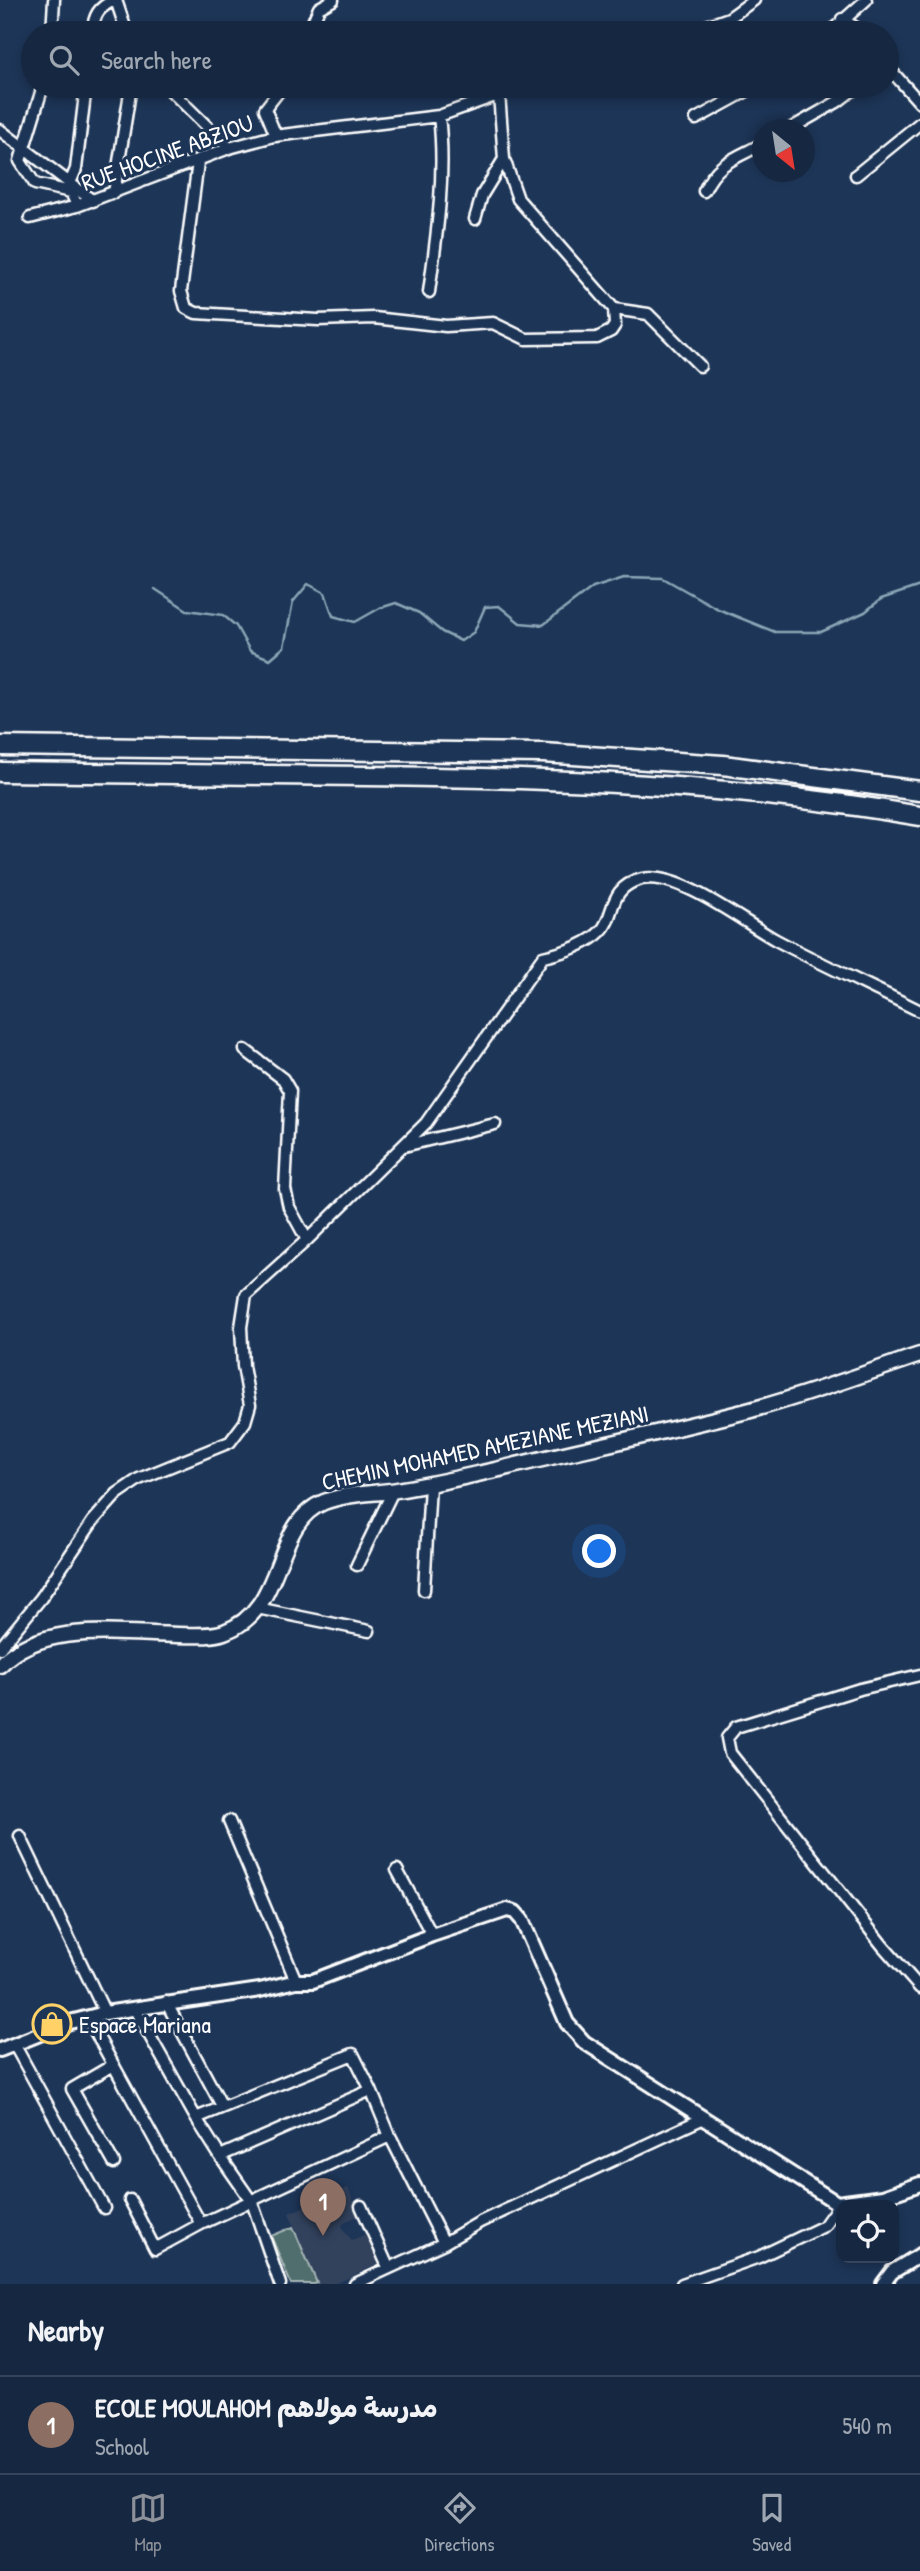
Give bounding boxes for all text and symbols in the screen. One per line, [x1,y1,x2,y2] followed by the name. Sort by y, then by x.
[21,21,899,98] search box
[45,41,83,79] icon: search
[101,42,212,77] text: Search here
[77,106,257,198] street label: RUE HOCINE ABZIOU
[752,119,815,182] north arrow
[319,1397,651,1497] street label: CHEMIN MOHAMED AMEZIANE MEZIANI
[582,1534,616,1568] your location
[31,2003,73,2045] shop icon: Espace Mariana
[79,2008,211,2040] place label: Espace Mariana
[300,2178,346,2236] pin: 1
[836,2200,899,2263] map controls
[836,2200,899,2263] button: locate
[28,2310,104,2350] text: Nearby
[95,2390,438,2425] text: ECOLE MOULAHOM مدرسة مولاهم
[47,2410,55,2441] text: 1
[842,2410,892,2441] text: 540 m
[95,2431,149,2462] text: School
[129,2489,167,2557] tab: Map
[425,2489,495,2557] tab: Directions
[752,2489,791,2557] tab: Saved

